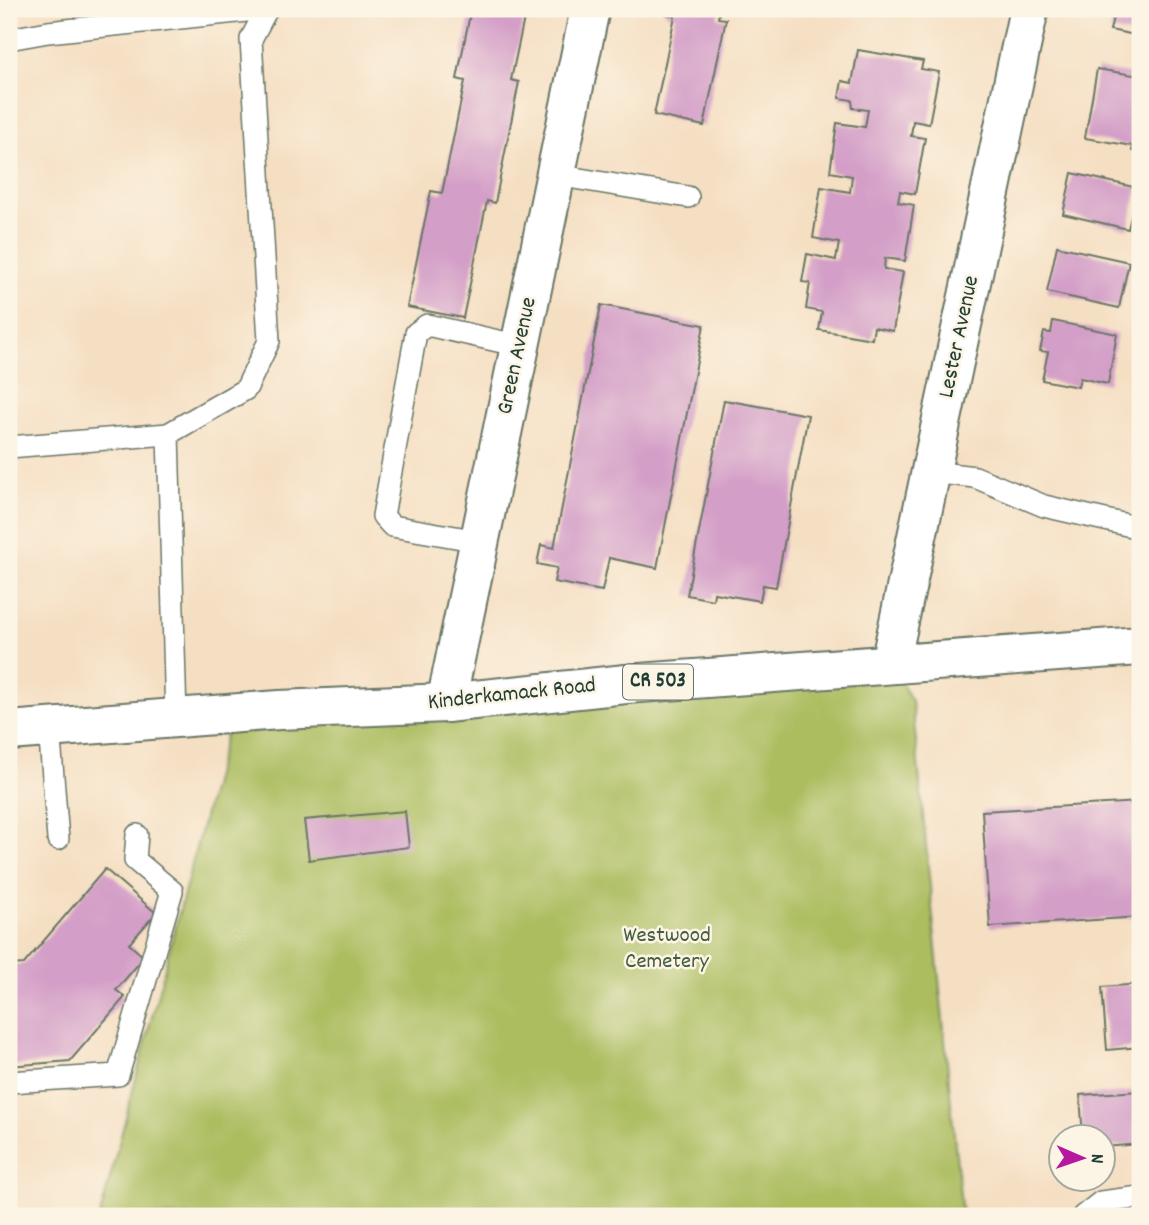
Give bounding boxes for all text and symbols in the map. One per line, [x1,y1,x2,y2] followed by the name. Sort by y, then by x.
[931,273,989,401] street label: Lester Avenue
[489,294,547,418] street label: Green Avenue
[623,664,693,700] road number: CR 503
[426,670,598,720] street label: Kinderkamack Road
[623,920,711,979] park label: Westwood Cemetery
[1048,1124,1118,1194] north arrow
[1082,1153,1109,1164] text: N

